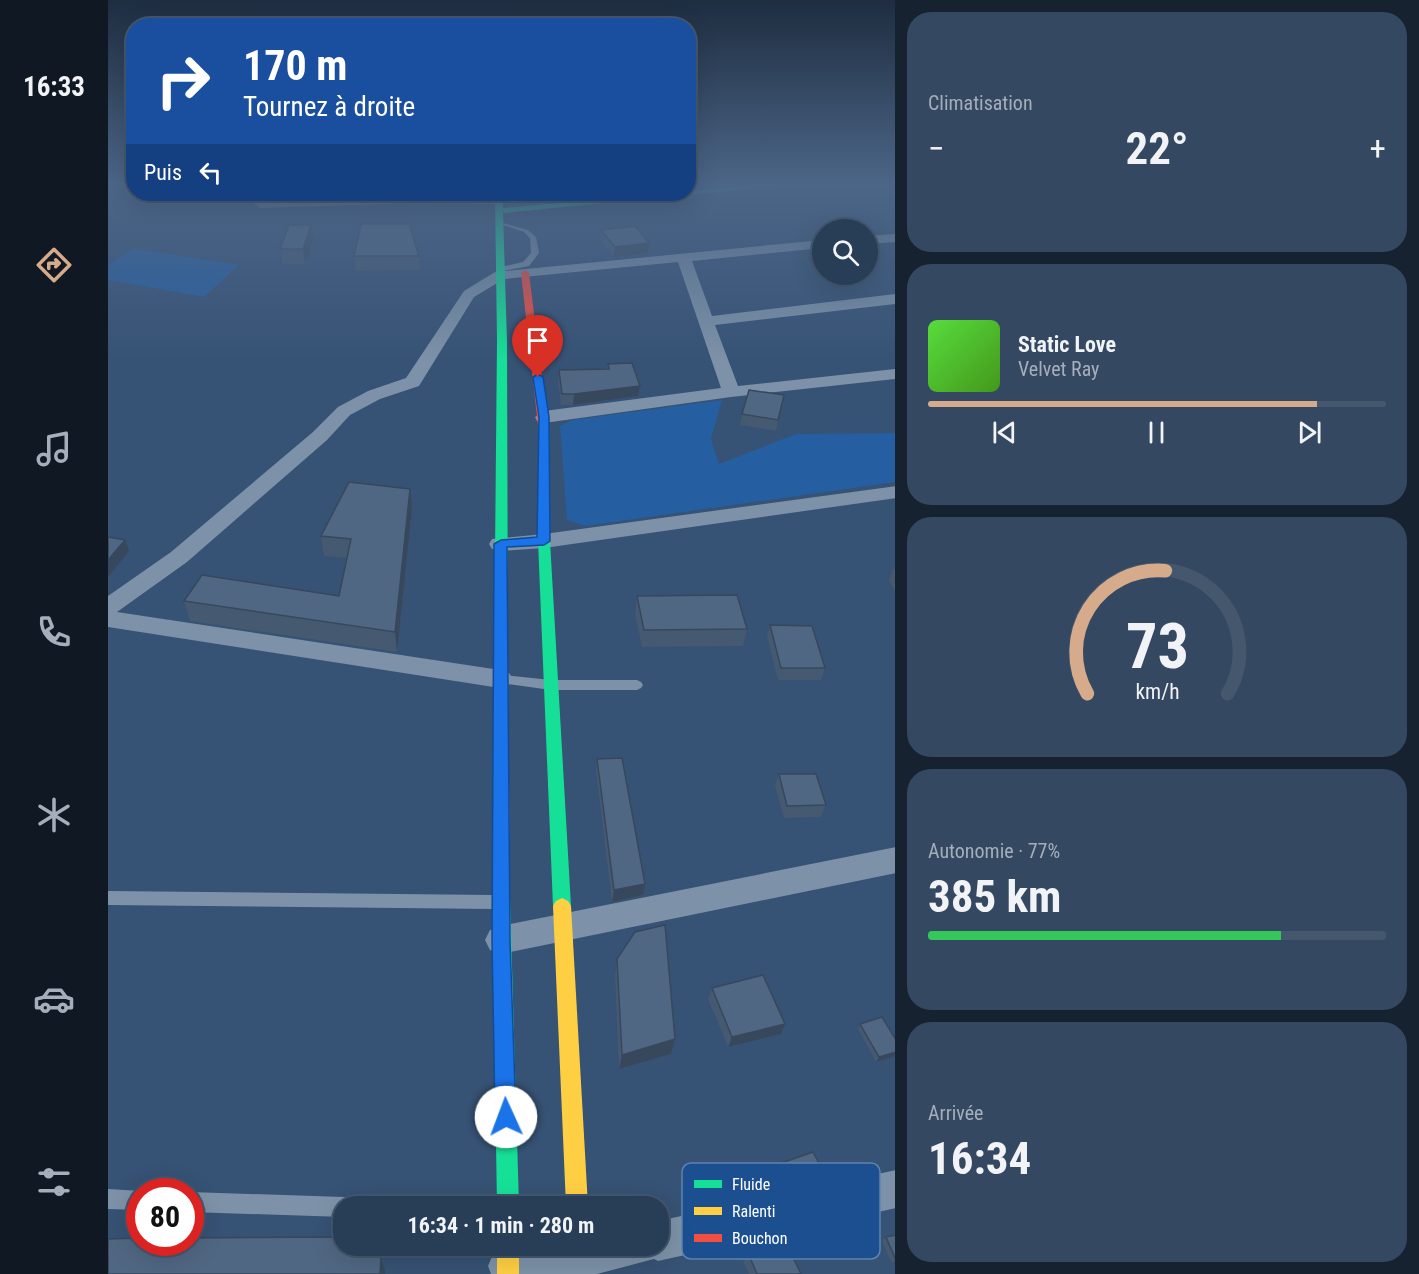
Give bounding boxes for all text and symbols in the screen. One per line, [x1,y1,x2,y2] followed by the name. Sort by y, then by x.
[243,41,348,90] text: 170 m
[144,42,222,120] icon: right
[23,71,85,103] text: 16:33
[243,91,415,123] text: Tournez à droite
[928,91,1033,115] text: Climatisation
[1126,122,1189,175] text: 22°
[928,129,945,168] text: −
[1370,129,1386,168] text: +
[194,156,227,189] icon: left
[144,160,182,185] text: Puis
[812,219,878,285] map controls
[812,219,878,285] button: search
[33,244,75,286] icon: directions
[512,315,563,377] pin
[521,324,554,357] icon: arrive
[1018,332,1116,357] text: Static Love
[1018,357,1099,381] text: Velvet Ray
[988,416,1021,449] icon: previous
[1140,416,1173,449] icon: pause
[1293,416,1326,449] icon: next
[33,428,75,470] icon: music
[1125,610,1189,683] text: 73
[33,611,75,653] icon: phone
[1135,679,1179,704] text: km/h
[33,794,75,836] icon: climate
[928,839,1060,863] text: Autonomie · 77%
[928,870,1061,923] text: 385 km
[33,978,75,1020] icon: car
[474,1085,538,1149] position arrow
[928,1101,984,1125] text: Arrivée
[928,1132,1031,1185] text: 16:34
[33,1161,75,1203] icon: filters
[682,1163,880,1259] legend
[732,1175,770,1194] text: Fluide
[126,1178,204,1256] speed limit sign: 80
[732,1202,775,1221] text: Ralenti
[408,1213,594,1238] text: 16:34 · 1 min · 280 m
[732,1229,787,1248] text: Bouchon

